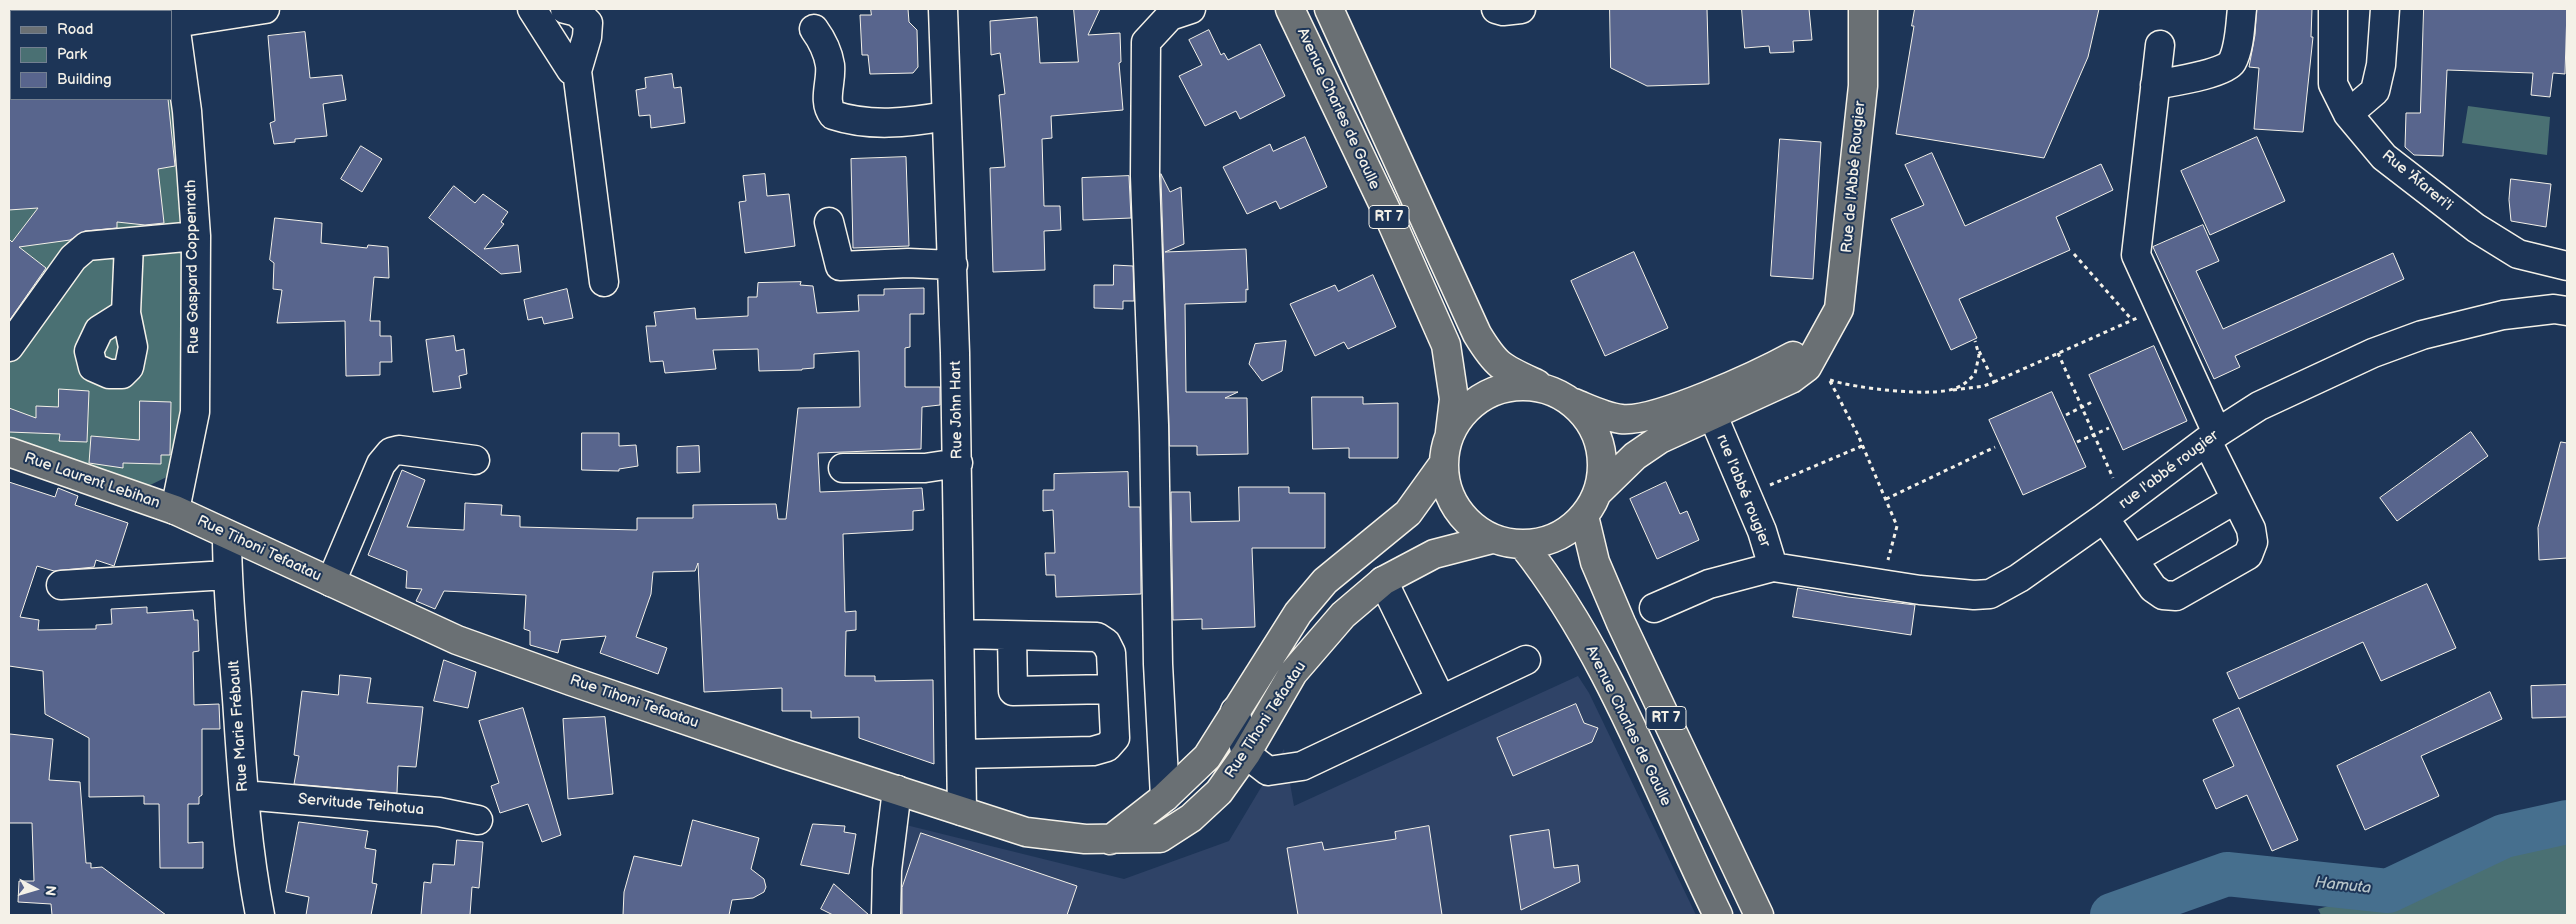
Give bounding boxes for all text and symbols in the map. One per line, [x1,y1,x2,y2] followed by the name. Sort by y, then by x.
[10,10,172,100] legend
[57,20,93,39] text: Road
[1293,25,1383,193] street label: Avenue Charles de Gaulle
[57,45,87,64] text: Park
[57,70,112,89] text: Building
[1838,100,1870,254] street label: Rue de l'Abbé Rougier
[2378,147,2456,215] street label: Rue 'Āfareri'i
[182,180,204,354] street label: Rue Gaspard Coppenrath
[1369,206,1409,228] road number: RT 7
[947,361,967,459] street label: Rue John Hart
[2116,427,2222,513] street label: rue l'abbé rougier
[1712,432,1774,550] street label: rue l'abbé rougier
[22,449,162,513] street label: Rue Laurent Lebihan
[194,512,324,586] street label: Rue Tihoni Tefaatau
[1581,643,1675,809] street label: Avenue Charles de Gaulle
[1222,658,1310,782] street label: Rue Tihoni Tefaatau
[225,660,253,792] street label: Rue Marie Frébault
[567,671,701,733] street label: Rue Tihoni Tefaatau
[1646,706,1686,730] road number: RT 7
[297,791,425,819] street label: Servitude Teihotua
[10,864,60,914] north arrow
[2314,874,2372,898] water label: Hamuta
[41,884,59,897] text: N

